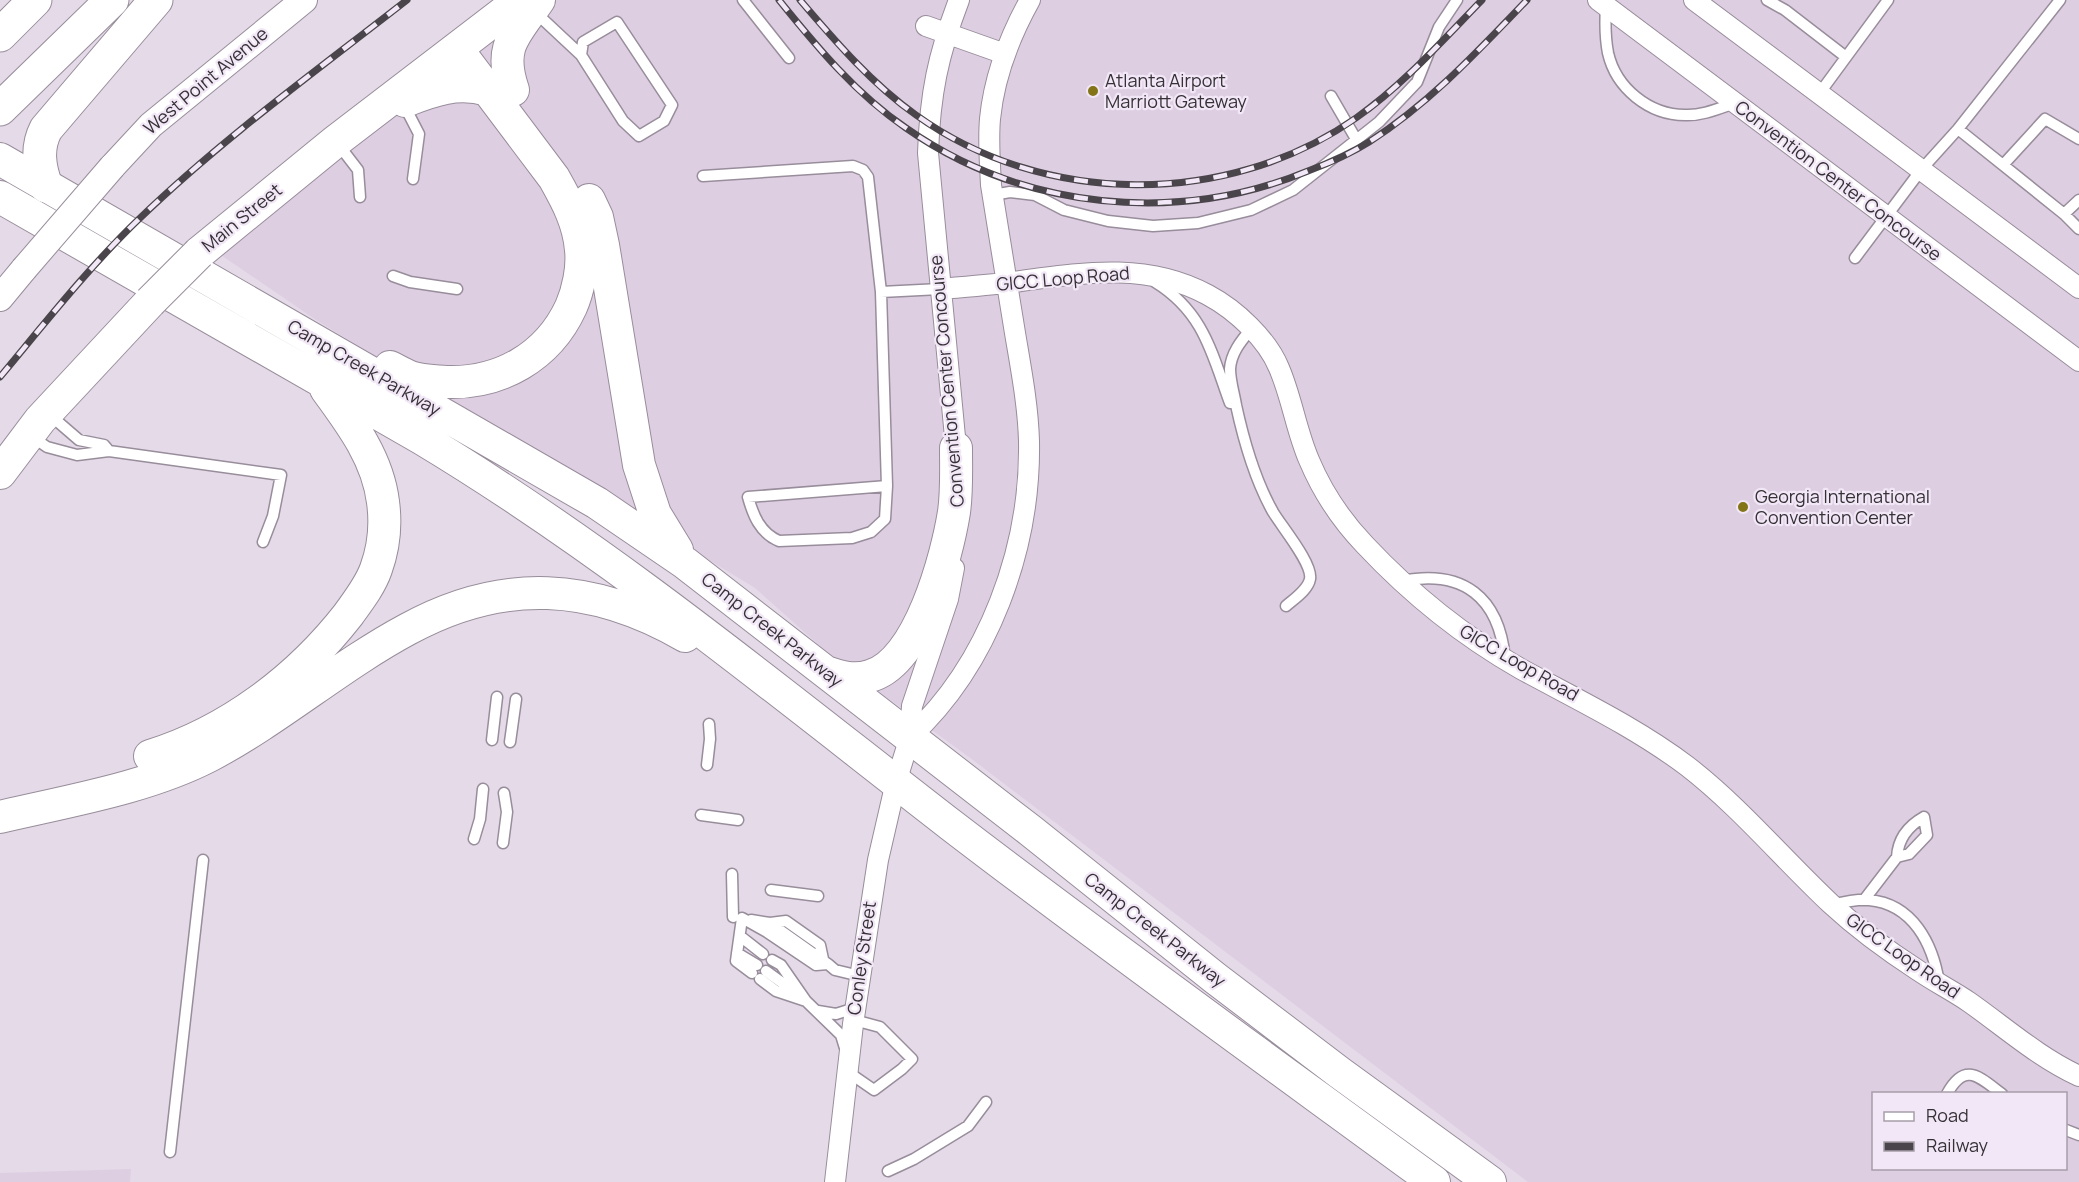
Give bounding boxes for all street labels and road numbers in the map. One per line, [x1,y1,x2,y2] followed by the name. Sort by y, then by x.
[138,21,273,139] street label: West Point Avenue
[1730,95,1947,266] street label: Convention Center Concourse
[196,178,286,257] street label: Main Street
[923,254,969,508] street label: Convention Center Concourse
[995,260,1131,296] street label: GICC Loop Road
[283,313,446,421] street label: Camp Creek Parkway
[697,566,849,692] street label: Camp Creek Parkway
[1456,618,1583,706] street label: GICC Loop Road
[1080,866,1232,992] street label: Camp Creek Parkway
[841,899,881,1016] street label: Conley Street
[1842,907,1965,1003] street label: GICC Loop Road

